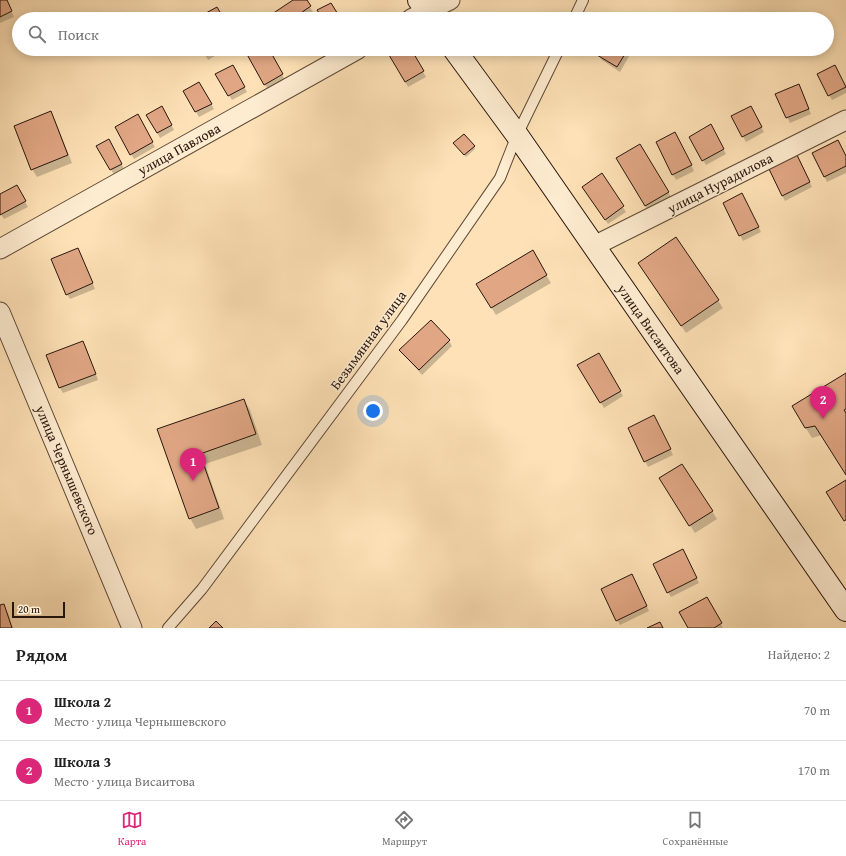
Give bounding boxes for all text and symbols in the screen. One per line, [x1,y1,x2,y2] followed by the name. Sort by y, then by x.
[12,12,834,56] search box
[26,23,48,45] icon: search
[58,24,99,45] text: Поиск
[133,118,224,180] street label: улица Павлова
[663,148,776,219] street label: улица Нурадилова
[612,279,690,378] street label: улица Висаитова
[325,286,411,394] street label: Безымянная улица
[810,386,836,419] pin: 2
[30,401,103,538] street label: улица Чернышевского
[363,401,383,421] your location
[180,448,206,481] pin: 1
[12,600,65,619] scale bar
[18,601,40,617] text: 20 m
[16,642,67,667] text: Рядом
[768,645,830,664] text: Найдено: 2
[54,691,111,712] text: Школа 2
[26,701,32,720] text: 1
[804,701,830,720] text: 70 m
[54,712,226,731] text: Место · улица Чернышевского
[54,751,111,772] text: Школа 3
[26,761,32,780] text: 2
[798,761,830,780] text: 170 m
[54,772,195,791] text: Место · улица Висаитова
[118,809,146,849] tab: Карта
[382,809,427,849] tab: Маршрут
[663,809,728,849] tab: Сохранённые

